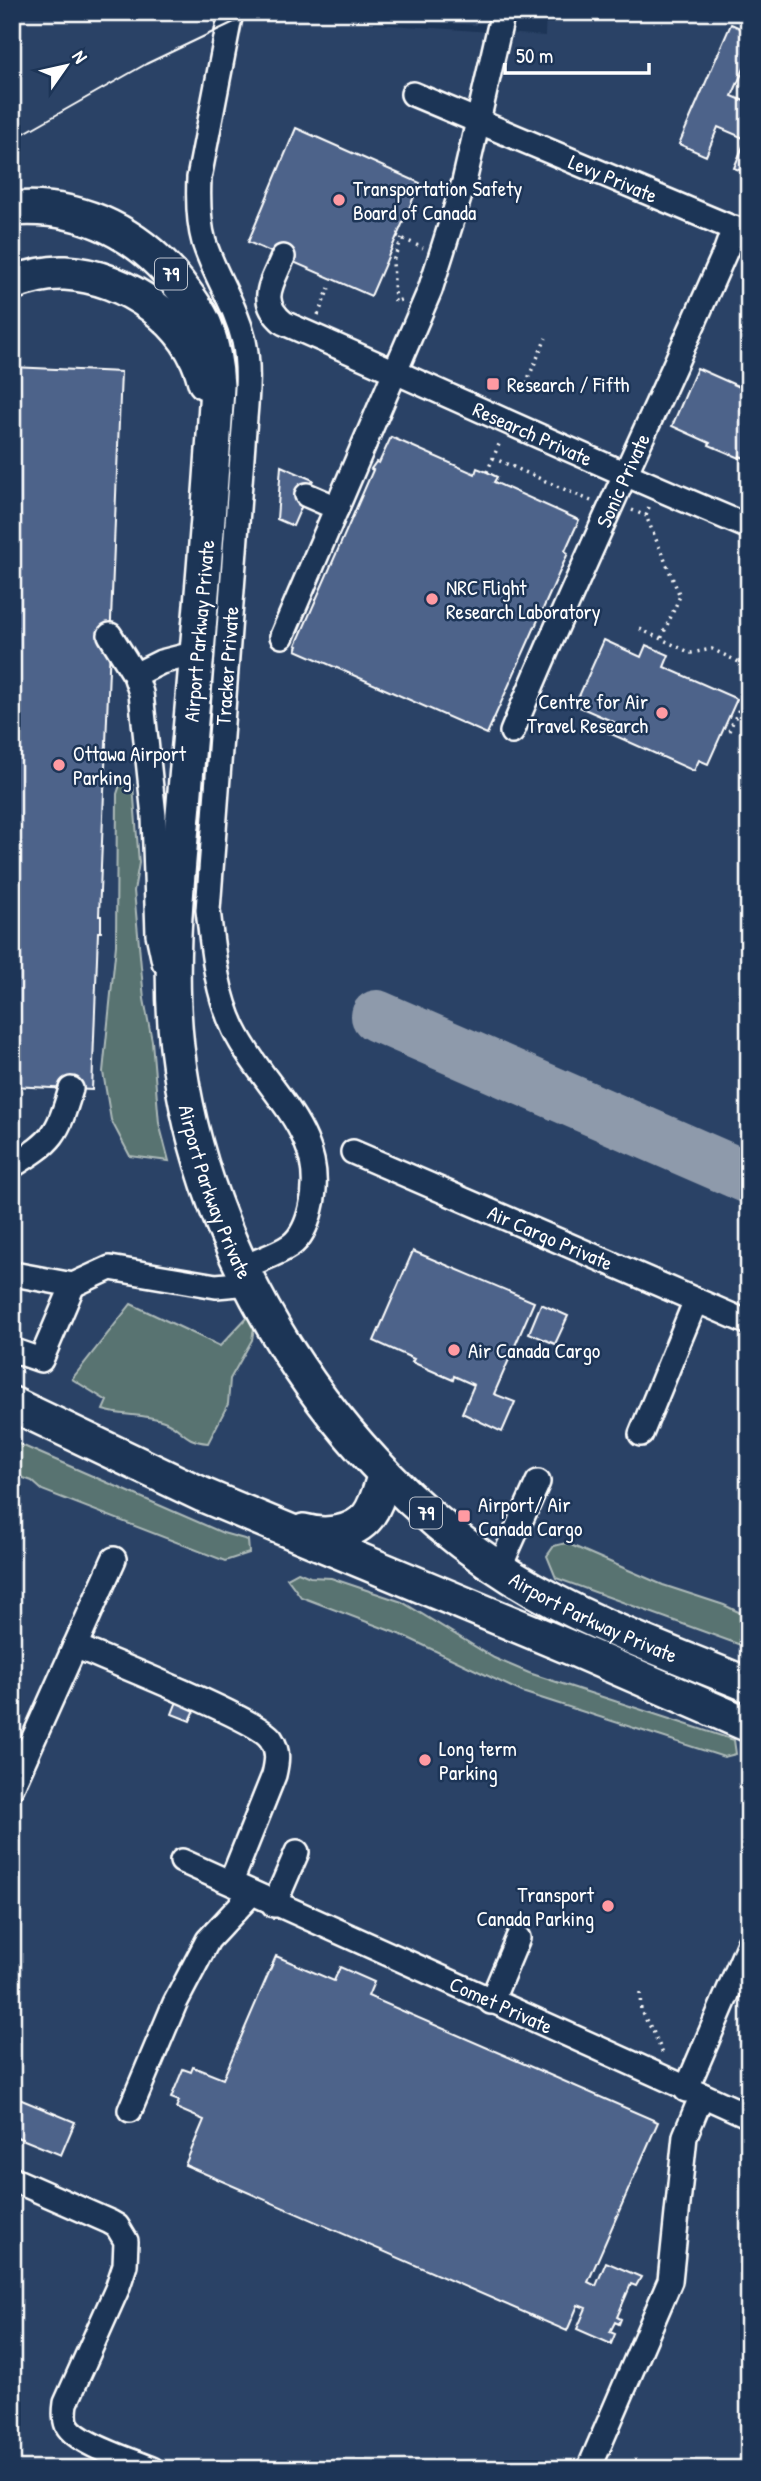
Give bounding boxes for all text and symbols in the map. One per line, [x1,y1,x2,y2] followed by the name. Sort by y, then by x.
[32,32,102,102] north arrow
[505,32,649,76] scale bar
[516,41,553,70] text: 50 m
[66,45,94,68] text: N
[564,147,662,209] street label: Levy Private
[353,174,522,227] place label: Transportation Safety Board of Canada
[331,192,347,208] marker: Transportation Safety Board of Canada
[155,258,187,290] road number: 79
[507,370,630,399] place label: Research / Fifth
[485,376,501,392] marker: Research / Fifth
[469,394,597,472] street label: Research Private
[588,428,656,532] street label: Sonic Private
[177,539,221,723] street label: Airport Parkway Private
[446,573,601,626] place label: NRC Flight Research Laboratory
[424,591,440,607] marker: NRC Flight Research Laboratory
[208,605,246,727] street label: Tracker Private
[527,687,648,740] place label: Centre for Air Travel Research
[654,705,670,721] marker: Centre for Air Travel Research
[73,739,187,792] place label: Ottawa Airport Parking
[51,757,67,773] marker: Ottawa Airport Parking
[172,1102,260,1283] street label: Airport Parkway Private
[483,1197,617,1277] street label: Air Cargo Private
[468,1336,600,1365] place label: Air Canada Cargo
[446,1342,462,1358] marker: Air Canada Cargo
[478,1490,582,1543] place label: Airport/ Air Canada Cargo
[410,1498,442,1528] road number: 79
[456,1508,472,1524] marker: Airport/ Air Canada Cargo
[504,1565,682,1669] street label: Airport Parkway Private
[439,1734,517,1787] place label: Long term Parking
[417,1752,433,1768] marker: Long term Parking
[477,1880,595,1933] place label: Transport Canada Parking
[600,1898,616,1914] marker: Transport Canada Parking
[445,1969,557,2040] street label: Comet Private

